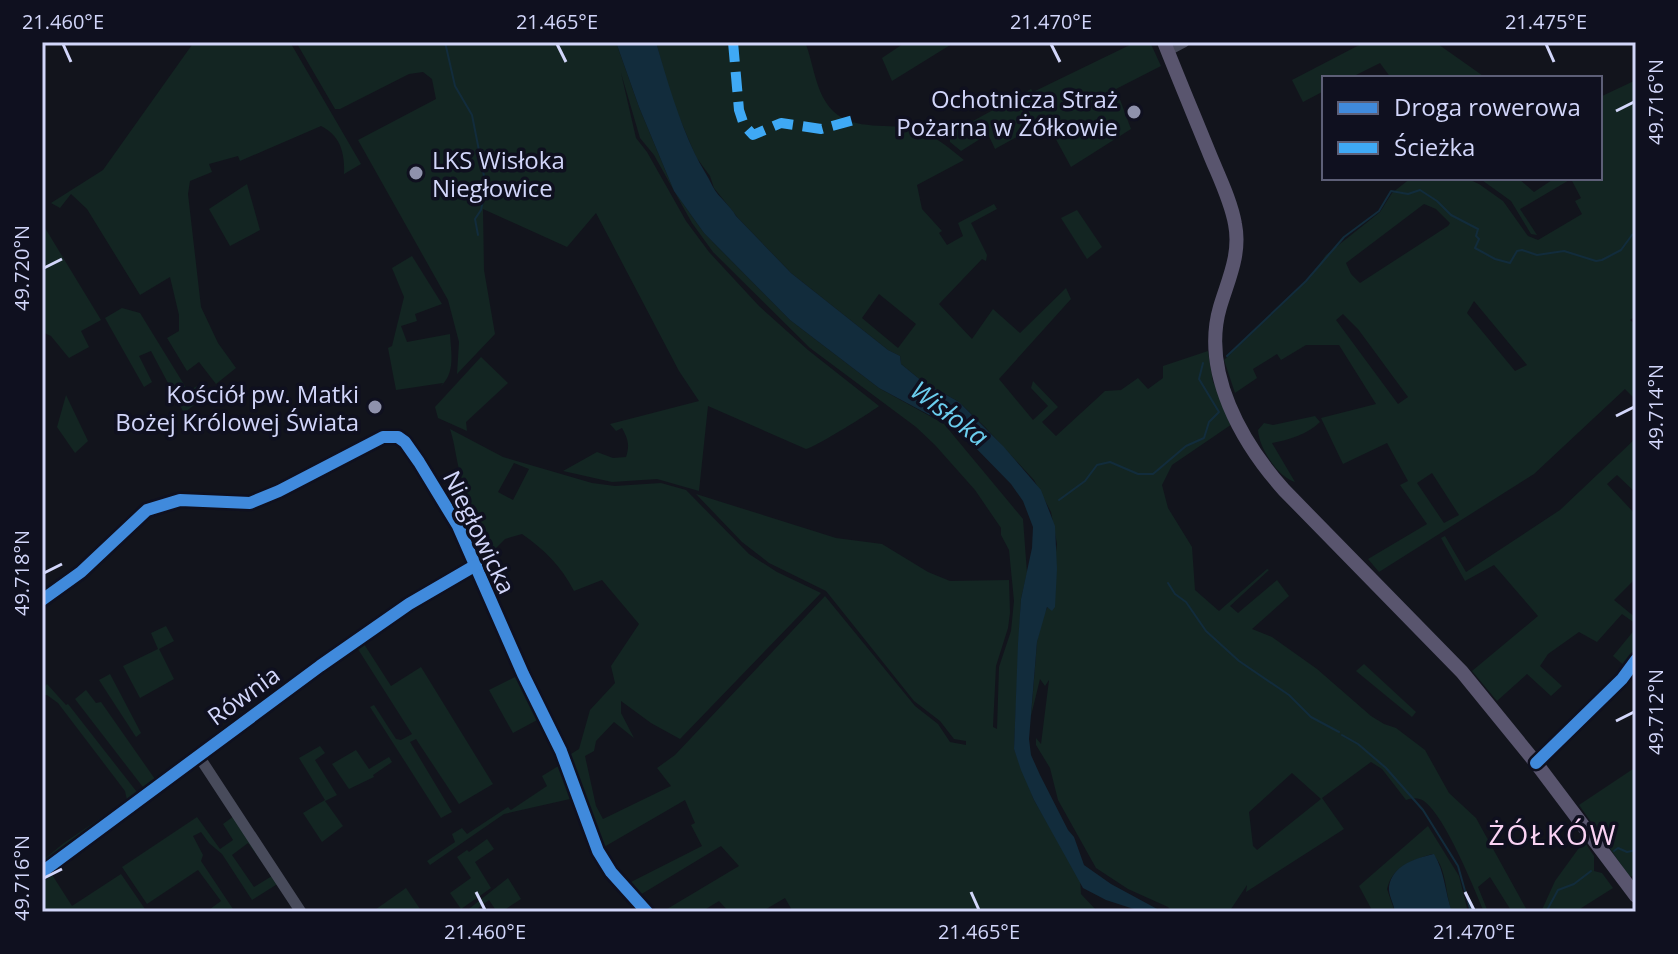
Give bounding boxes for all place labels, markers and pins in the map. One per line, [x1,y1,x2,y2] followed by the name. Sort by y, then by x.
[896,82,1118,143] place label: Ochotnicza Straż Pożarna w Żółkowie
[1125,103,1143,121] marker: Ochotnicza Straż Pożarna w Żółkowie
[432,143,565,204] place label: LKS Wisłoka Niegłowice
[407,164,425,182] marker: LKS Wisłoka Niegłowice
[115,377,359,438] place label: Kościół pw. Matki Bożej Królowej Świata
[366,398,384,416] marker: Kościół pw. Matki Bożej Królowej Świata

